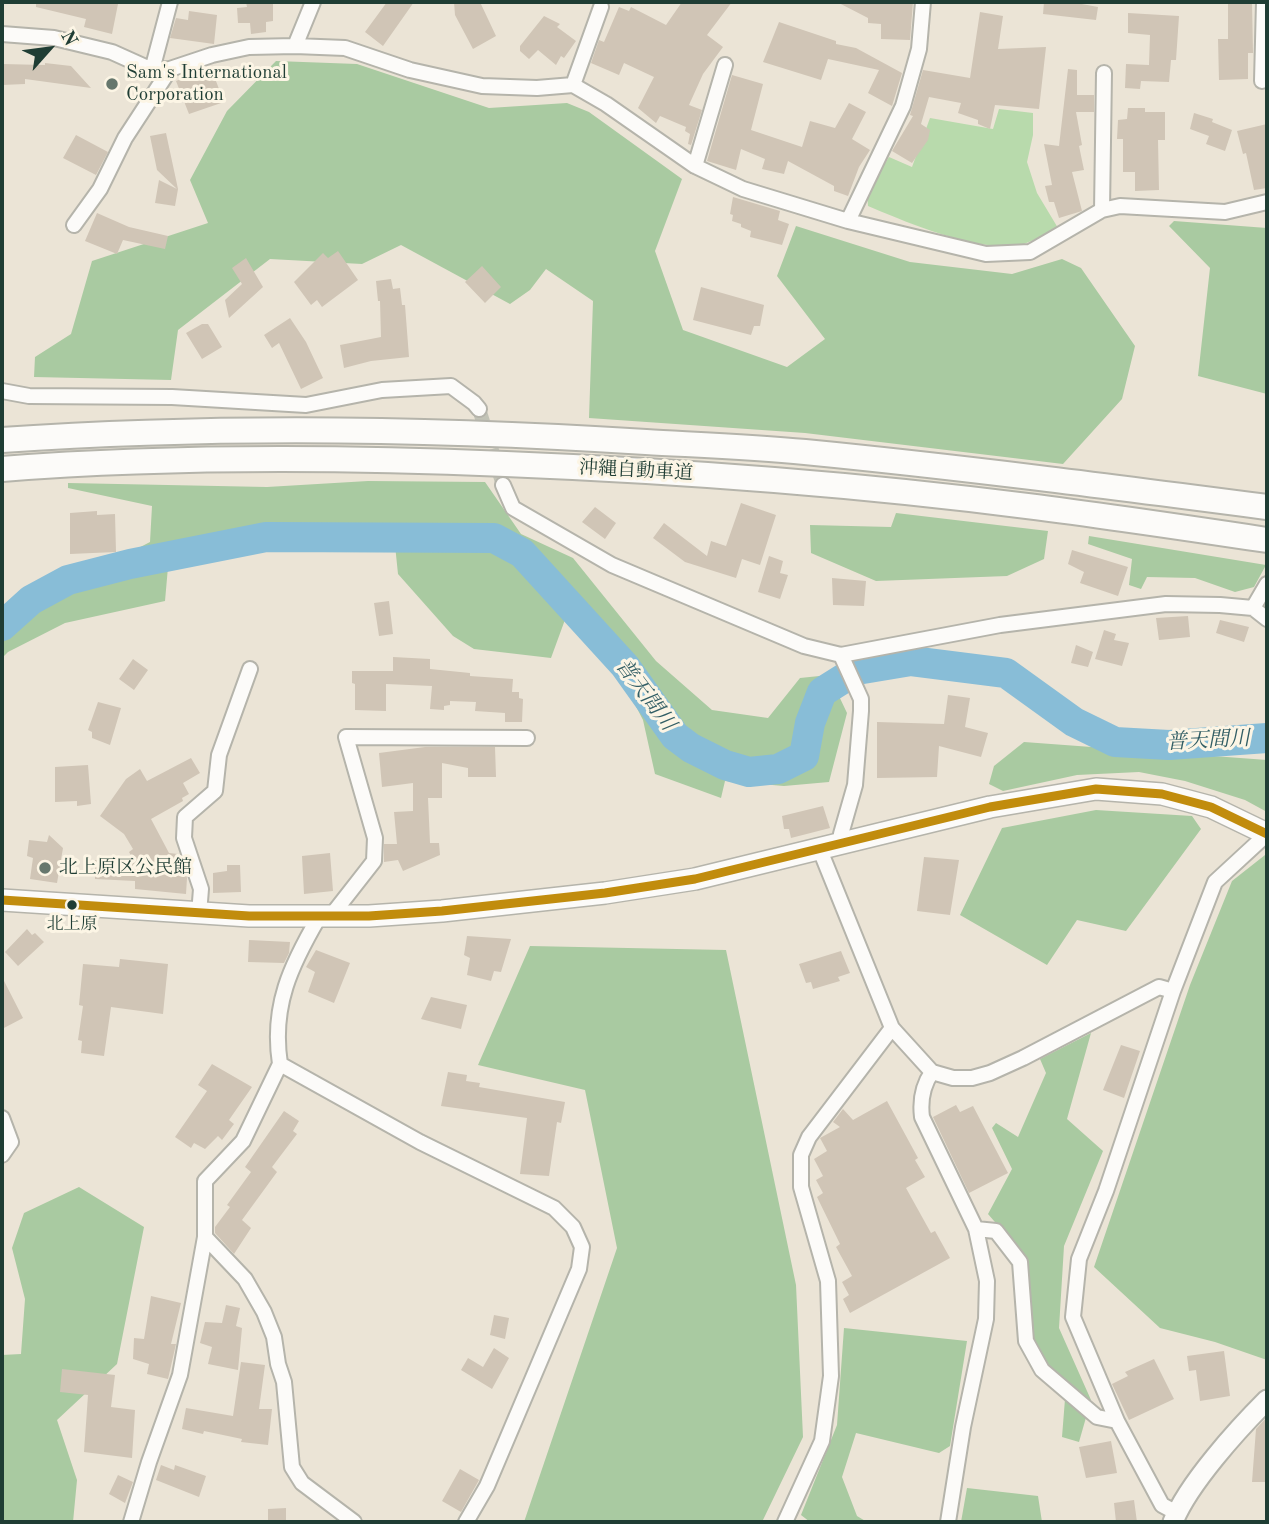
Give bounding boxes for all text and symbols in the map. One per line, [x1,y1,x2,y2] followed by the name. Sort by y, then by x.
[14,14,84,84] north arrow
[56,28,80,50] text: N
[126,62,287,106] place label: Sam's International Corporation
[104,76,120,92] marker: Sam's International Corporation
[578,457,694,485] street label: 沖縄自動車道
[610,654,680,736] water label: 普天間川
[1165,726,1251,756] water label: 普天間川
[59,857,192,879] place label: 北上原区公民館
[37,860,53,876] marker: 北上原区公民館
[65,898,79,912] marker: 北上原
[47,915,97,935] place label: 北上原

